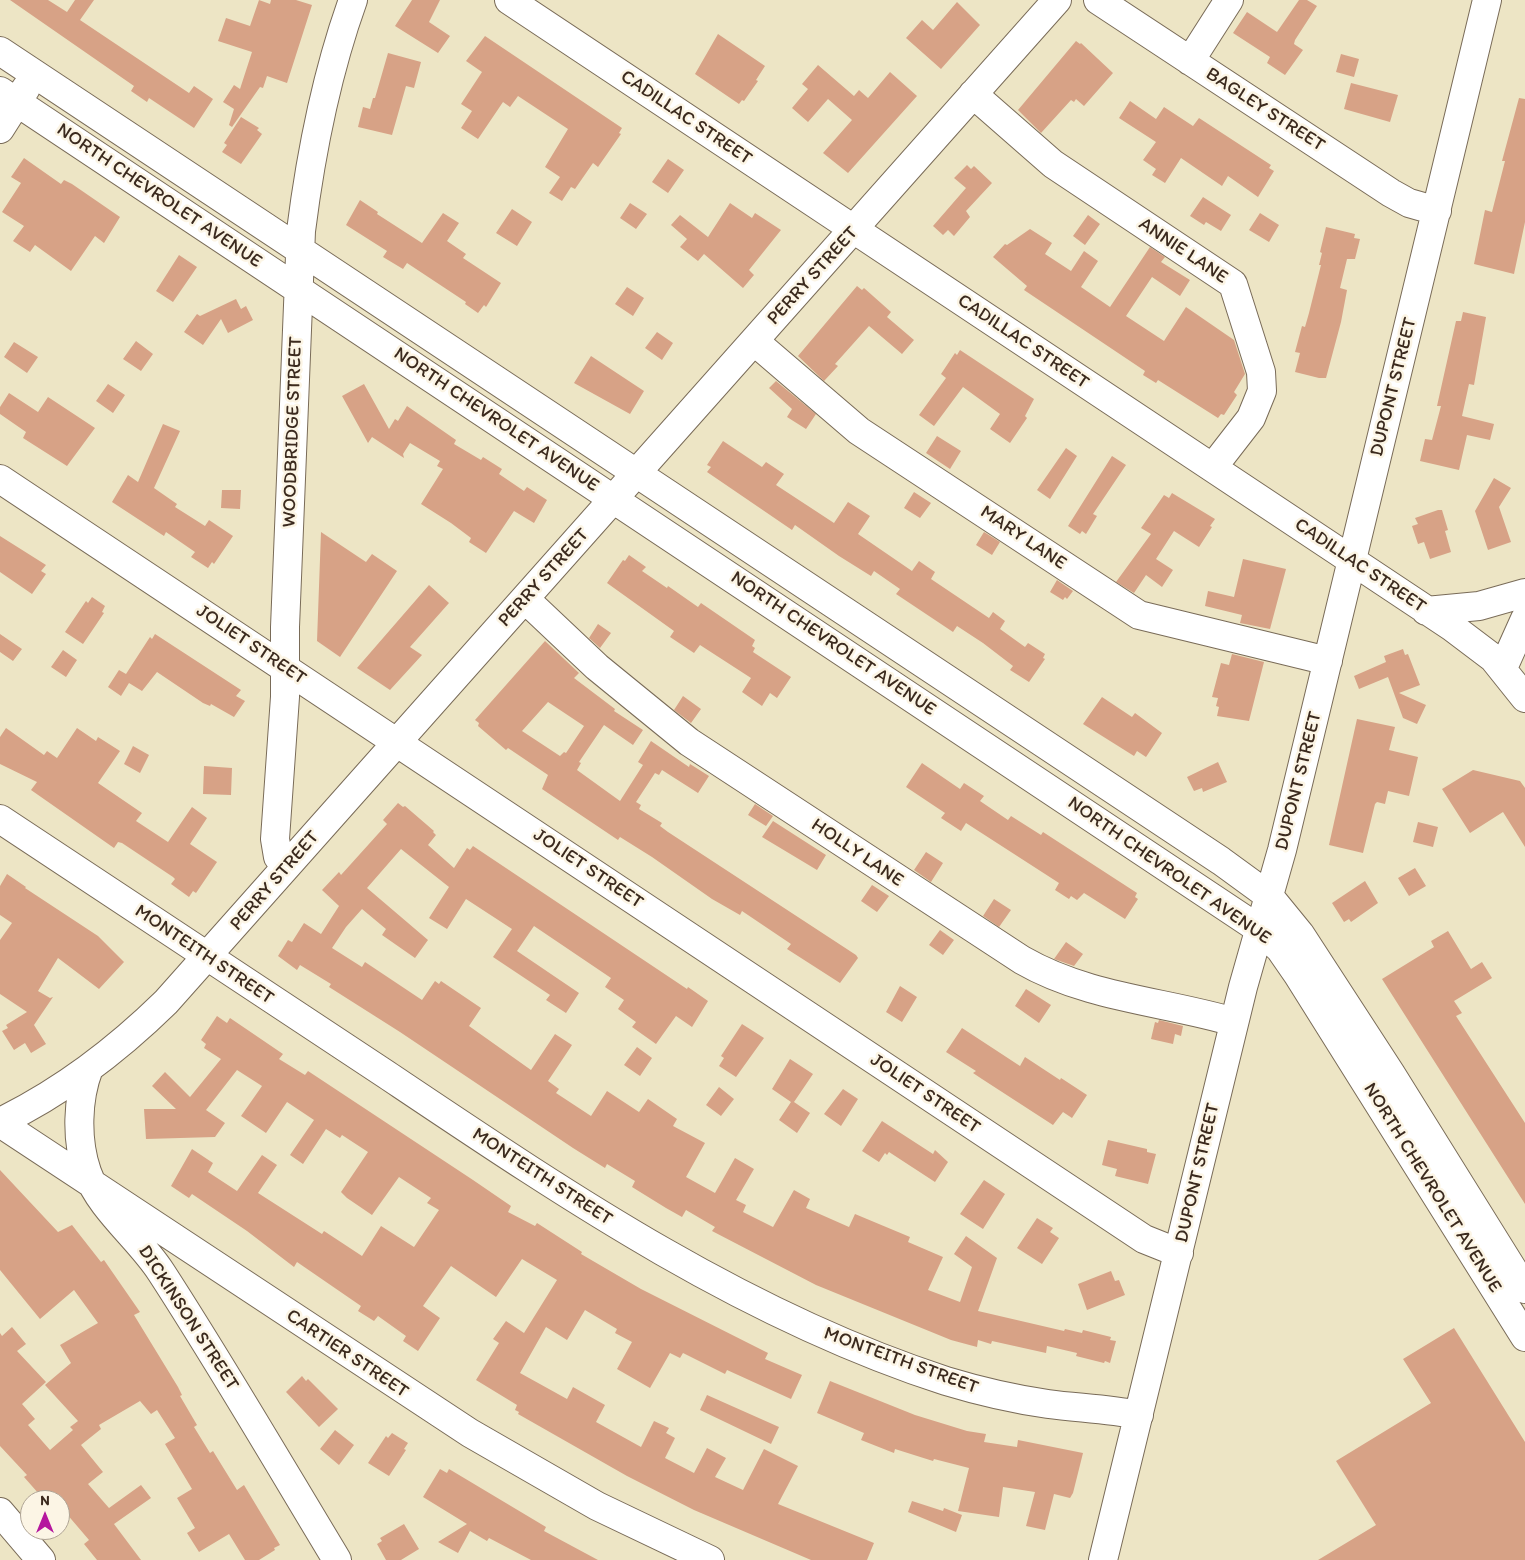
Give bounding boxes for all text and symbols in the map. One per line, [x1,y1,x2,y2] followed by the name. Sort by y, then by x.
[1201,63,1329,157] street label: BAGLEY STREET
[616,65,756,171] street label: CADILLAC STREET
[52,119,266,273] street label: NORTH CHEVROLET AVENUE
[1134,213,1232,289] street label: ANNIE LANE
[763,222,863,330] street label: PERRY STREET
[953,289,1093,395] street label: CADILLAC STREET
[1366,315,1422,459] street label: DUPONT STREET
[278,336,308,528] street label: WOODBRIDGE STREET
[389,343,603,497] street label: NORTH CHEVROLET AVENUE
[976,501,1070,575] street label: MARY LANE
[1290,513,1430,619] street label: CADILLAC STREET
[494,524,594,632] street label: PERRY STREET
[726,567,940,721] street label: NORTH CHEVROLET AVENUE
[192,600,310,690] street label: JOLIET STREET
[1271,709,1327,853] street label: DUPONT STREET
[1063,792,1275,950] street label: NORTH CHEVROLET AVENUE
[807,814,907,892] street label: HOLLY LANE
[529,824,647,914] street label: JOLIET STREET
[225,826,325,936] street label: PERRY STREET
[130,900,278,1010] street label: MONTEITH STREET
[866,1049,984,1139] street label: JOLIET STREET
[1358,1079,1506,1297] street label: NORTH CHEVROLET AVENUE
[1171,1101,1225,1245] street label: DUPONT STREET
[468,1123,616,1231] street label: MONTEITH STREET
[133,1241,243,1395] street label: DICKINSON STREET
[281,1305,413,1403] street label: CARTIER STREET
[821,1322,981,1400] street label: MONTEITH STREET
[20,1490,70,1540] north arrow
[40,1492,50,1509] text: N

